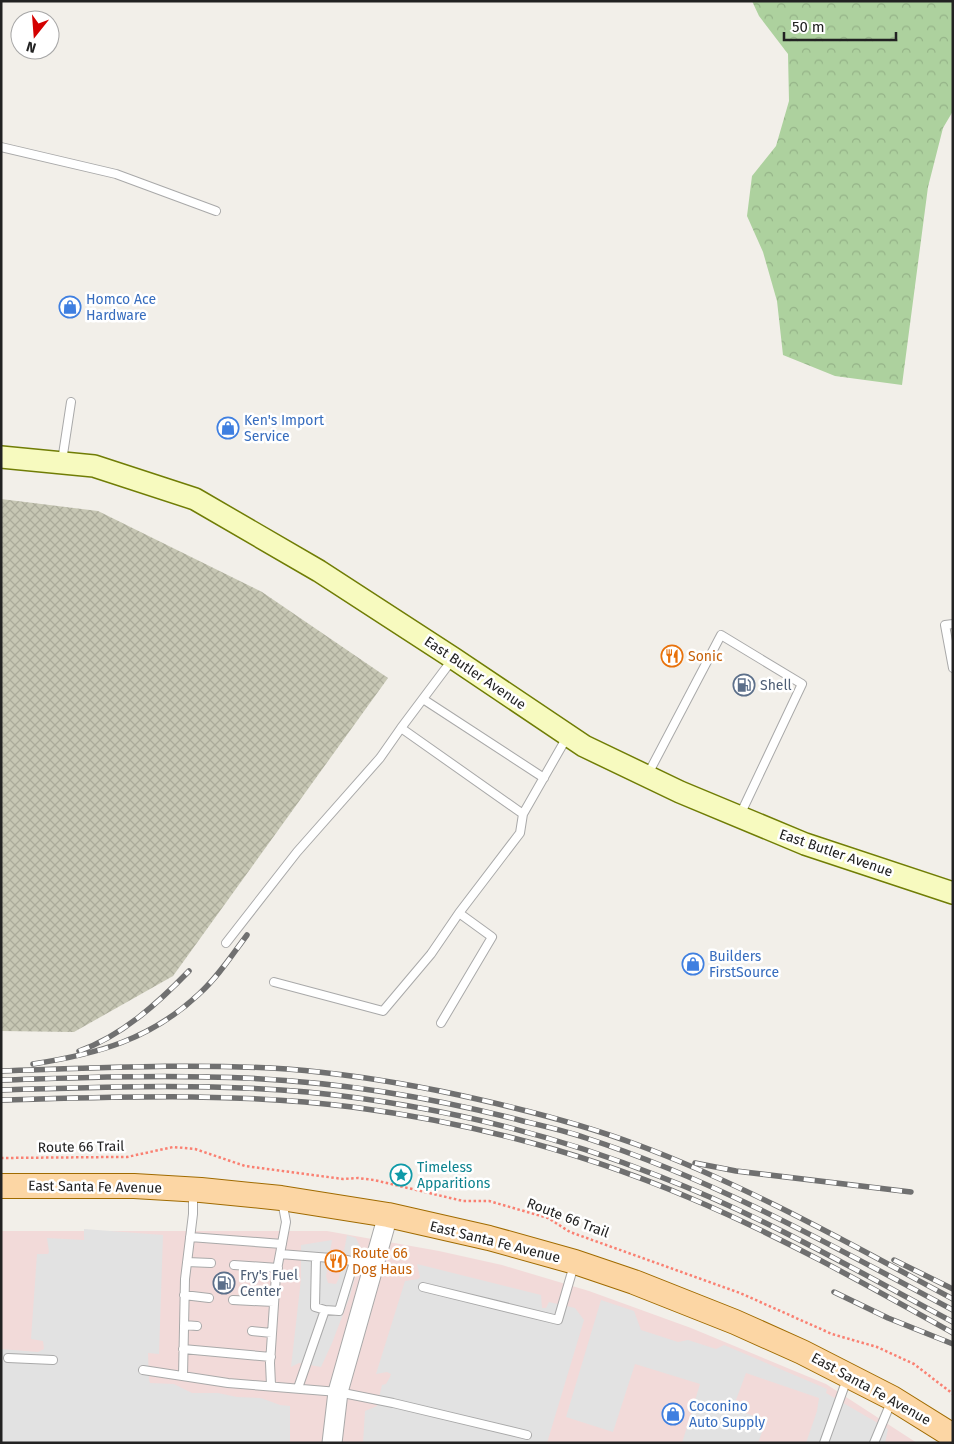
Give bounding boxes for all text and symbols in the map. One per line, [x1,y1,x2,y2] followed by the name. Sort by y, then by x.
[10,10,60,60] north arrow
[784,10,896,42] scale bar
[792,18,825,36] text: 50 m
[24,37,38,56] text: N
[86,291,156,324] place label: Homco Ace Hardware
[58,295,82,319] shop icon: Homco Ace Hardware
[244,412,325,445] place label: Ken's Import Service
[216,416,240,440] shop icon: Ken's Import Service
[421,633,529,713] street label: East Butler Avenue
[660,644,684,668] restaurant icon: Sonic
[688,648,723,665] place label: Sonic
[732,673,756,697] fuel station icon: Shell
[760,677,792,694] place label: Shell
[777,826,895,880] street label: East Butler Avenue
[709,948,779,981] place label: Builders FirstSource
[681,952,705,976] shop icon: Builders FirstSource
[37,1138,125,1156] street label: Route 66 Trail
[417,1159,491,1192] place label: Timeless Apparitions
[389,1163,413,1187] place icon: Timeless Apparitions
[28,1177,162,1197] street label: East Santa Fe Avenue
[524,1195,612,1241] street label: Route 66 Trail
[428,1218,562,1266] street label: East Santa Fe Avenue
[352,1245,412,1278] place label: Route 66 Dog Haus
[324,1249,348,1273] restaurant icon: Route 66 Dog Haus
[240,1267,298,1300] place label: Fry's Fuel Center
[212,1271,236,1295] fuel station icon: Fry's Fuel Center
[808,1349,934,1429] street label: East Santa Fe Avenue
[689,1398,765,1431] place label: Coconino Auto Supply
[661,1402,685,1426] shop icon: Coconino Auto Supply

